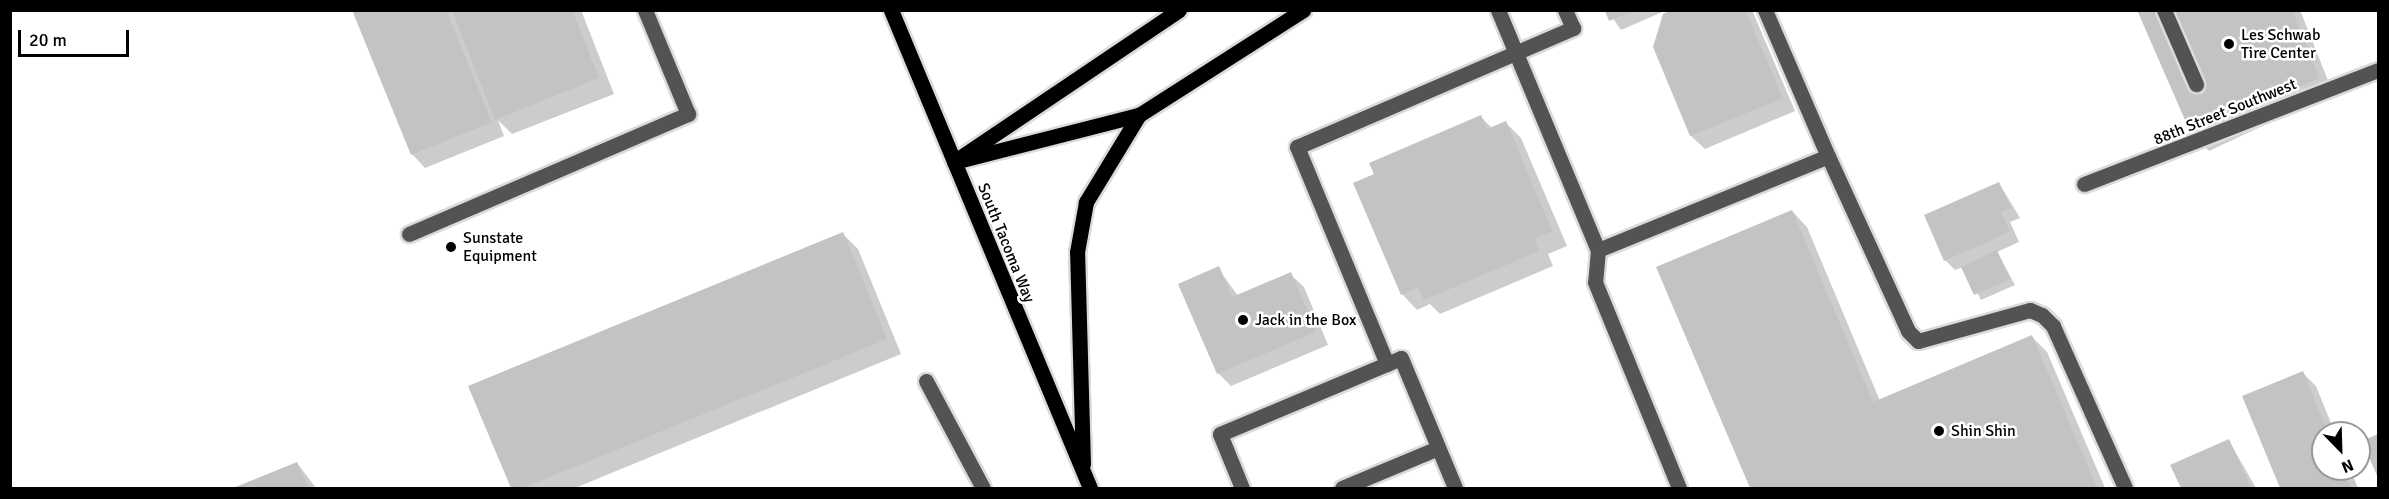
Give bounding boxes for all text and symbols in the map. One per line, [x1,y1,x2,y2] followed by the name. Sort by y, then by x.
[21,18,132,56] scale bar
[2241,25,2320,63] place label: Les Schwab Tire Center
[29,29,67,51] text: 20 m
[2222,37,2236,51] marker: Les Schwab Tire Center
[2151,75,2299,149] street label: 88th Street Southwest
[973,180,1039,306] street label: South Tacoma Way
[463,228,537,266] place label: Sunstate Equipment
[444,240,458,254] marker: Sunstate Equipment
[1255,310,1356,330] place label: Jack in the Box
[1236,313,1250,327] marker: Jack in the Box
[1951,421,2016,441] place label: Shin Shin
[2311,421,2371,481] north arrow
[1932,424,1946,438] marker: Shin Shin
[2338,454,2356,477] text: N

